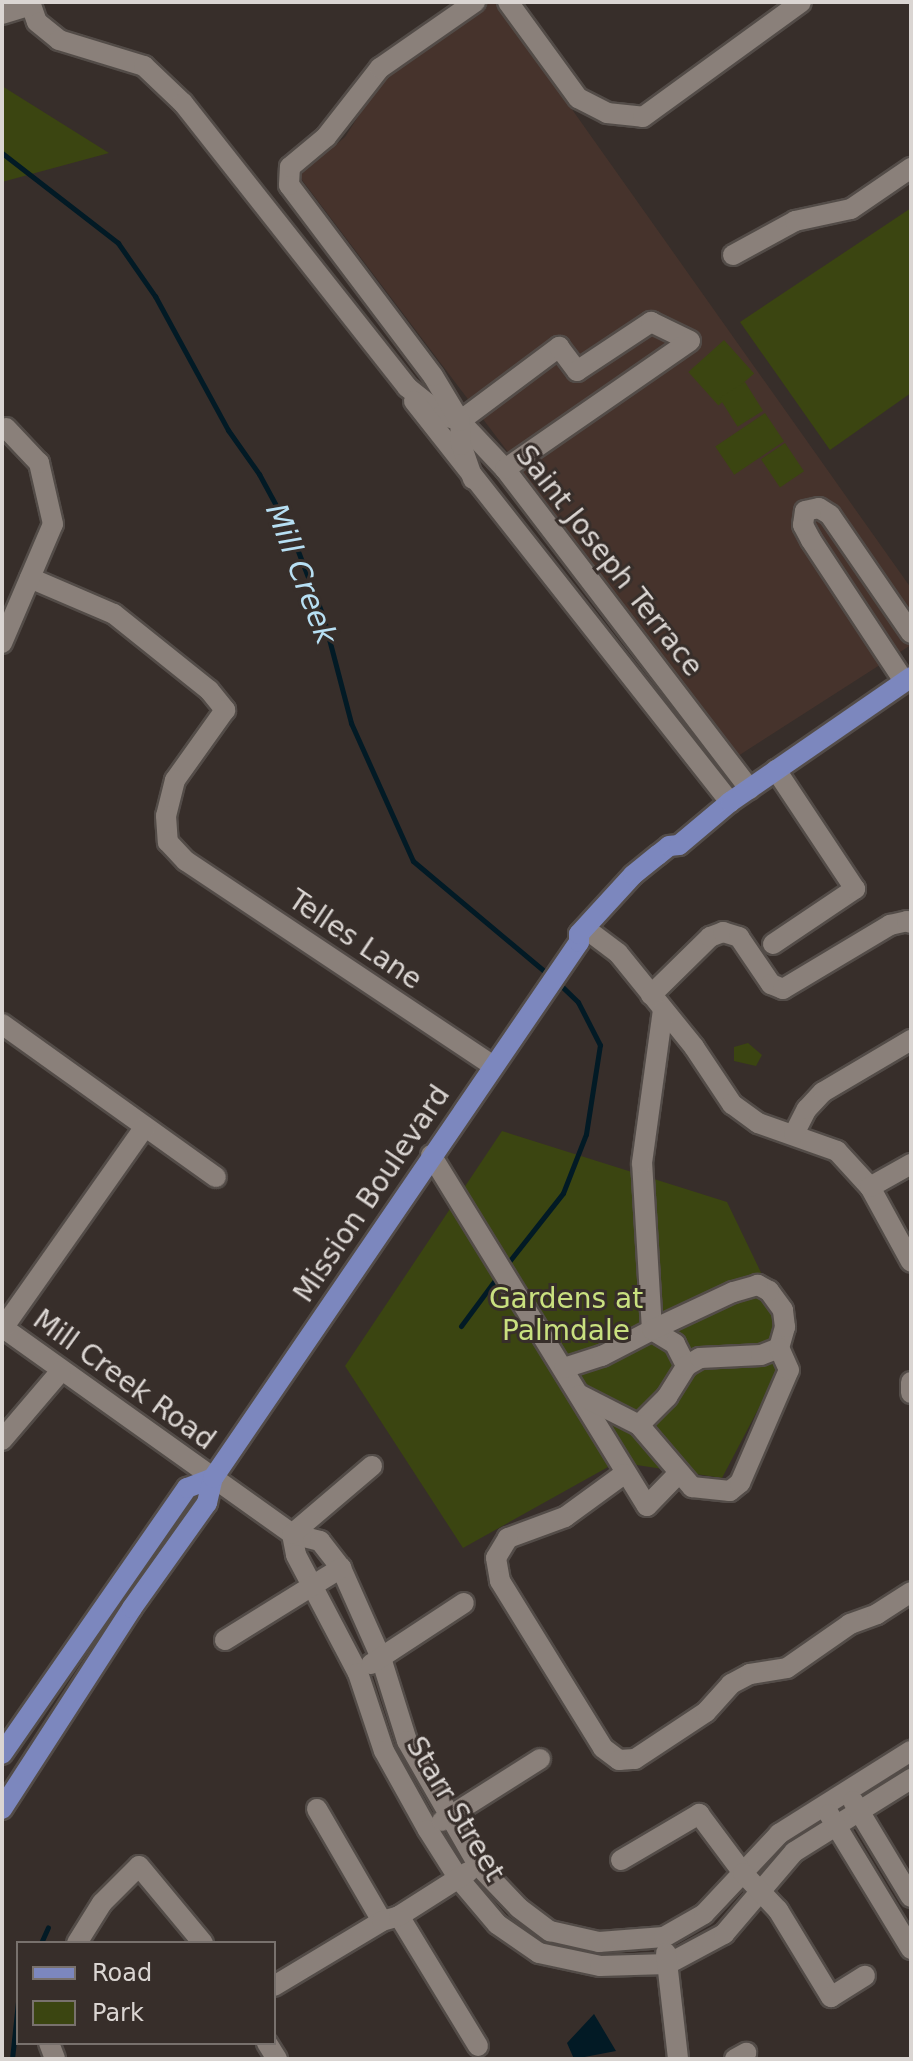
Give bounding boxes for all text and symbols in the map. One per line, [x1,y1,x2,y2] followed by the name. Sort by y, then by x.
[508,439,710,683] street label: Saint Joseph Terrace
[258,498,344,650] water label: Mill Creek
[282,883,428,997] street label: Telles Lane
[287,1079,457,1309] street label: Mission Boulevard
[489,1282,643,1348] park label: Gardens at Palmdale
[26,1303,222,1457] street label: Mill Creek Road
[399,1731,511,1887] street label: Starr Street
[16,1941,276,2045] legend
[92,1959,152,1987] text: Road
[92,1999,144,2027] text: Park

